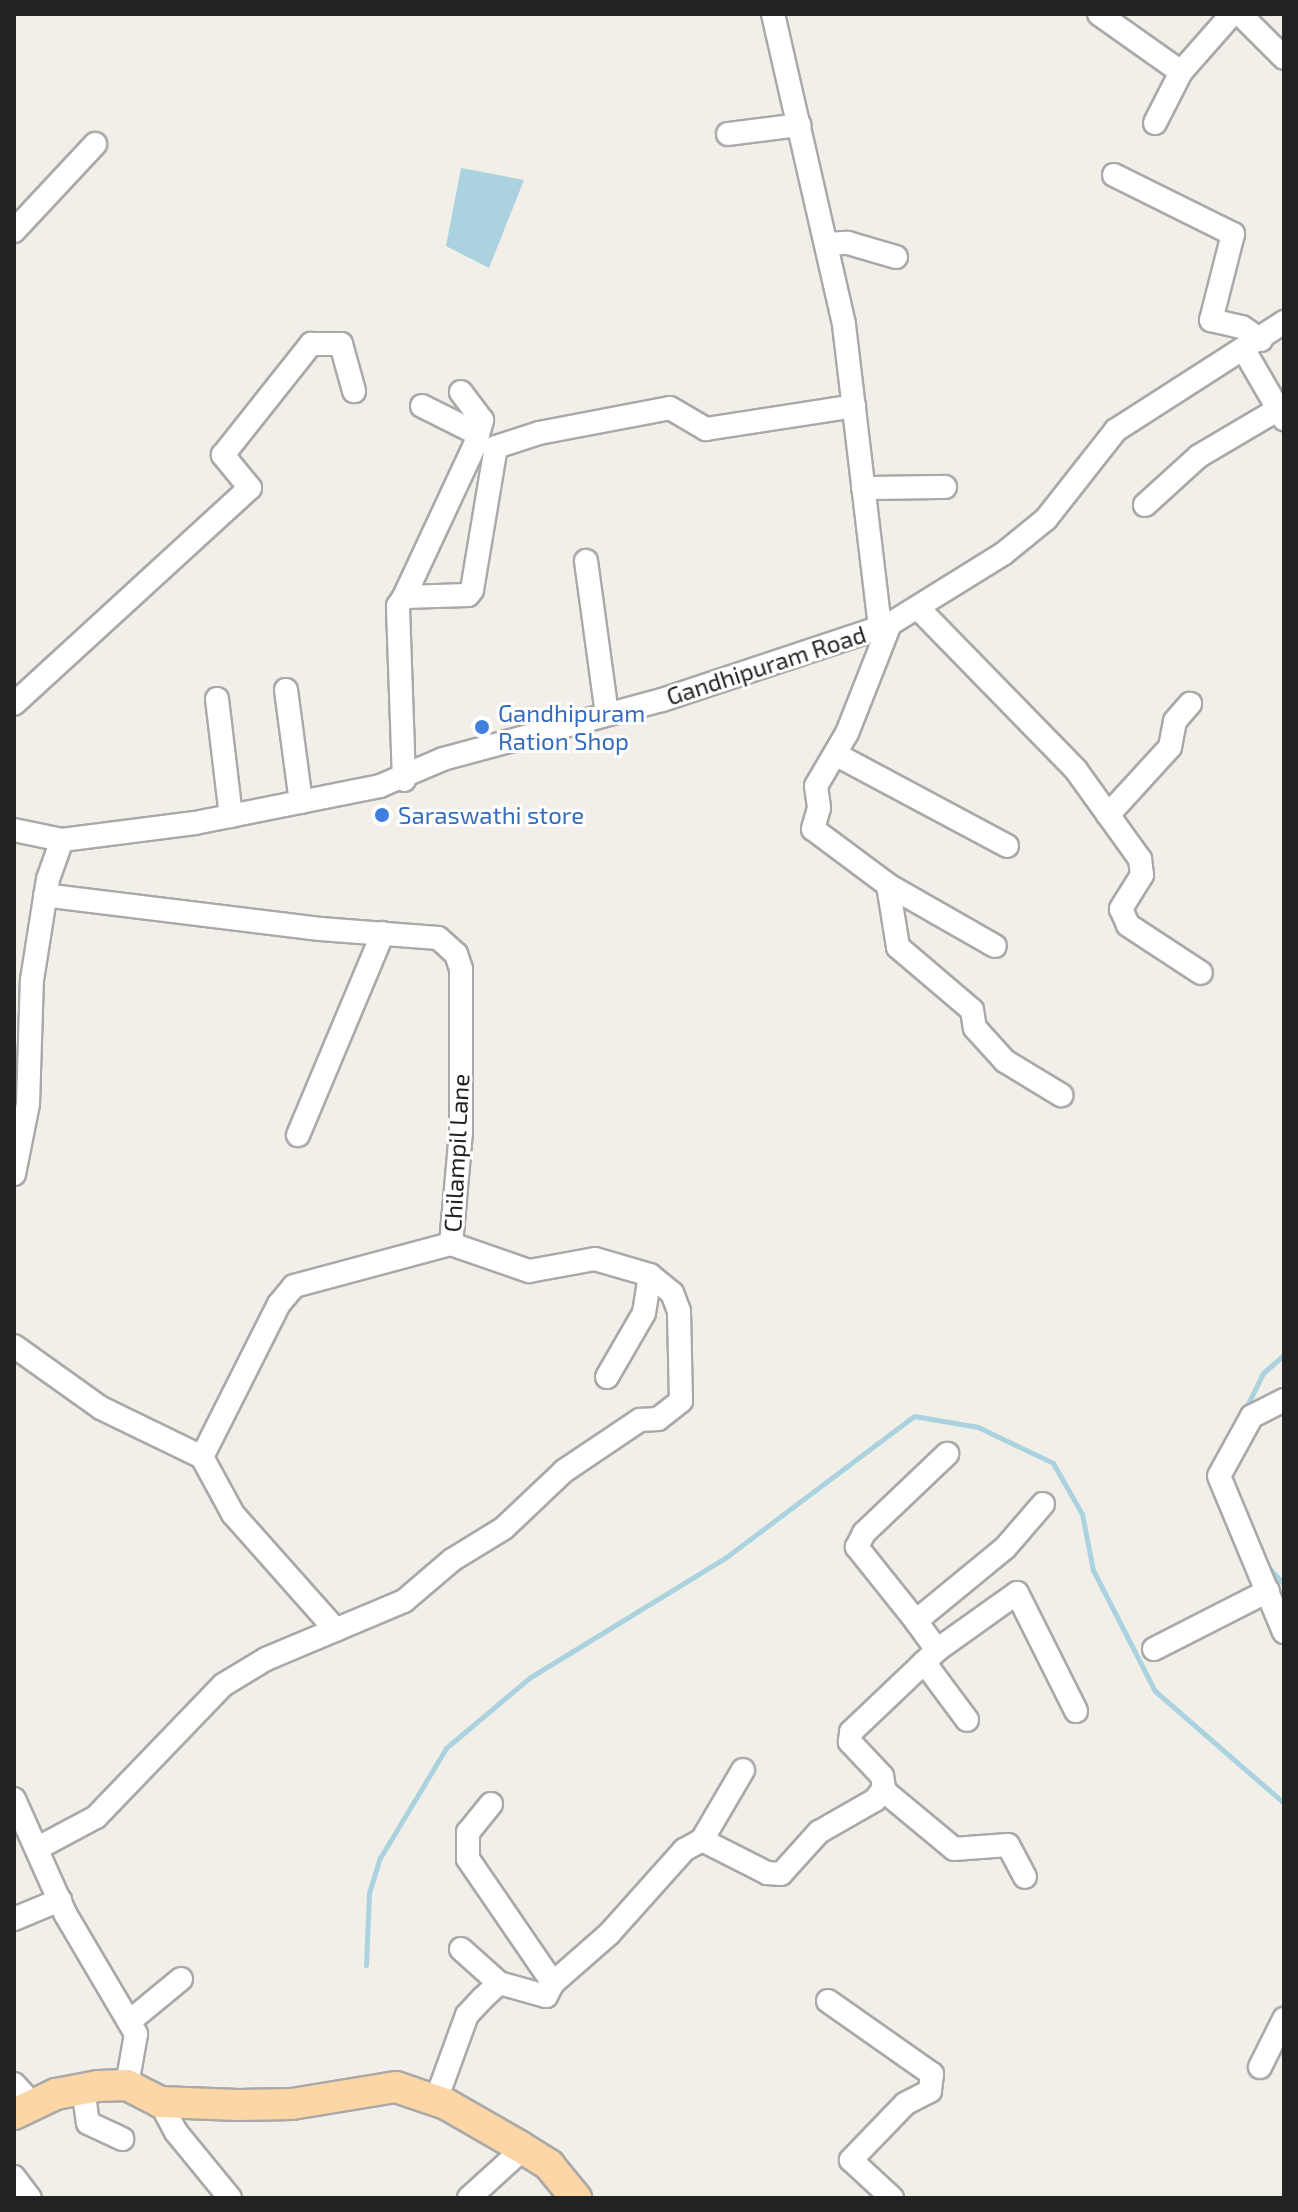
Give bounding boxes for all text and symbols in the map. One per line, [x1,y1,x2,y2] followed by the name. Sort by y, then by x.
[663,619,869,711] street label: Gandhipuram Road
[498,699,645,755] place label: Gandhipuram Ration Shop
[473,718,491,736] marker: Gandhipuram Ration Shop
[398,801,584,829] place label: Saraswathi store
[373,806,391,824] marker: Saraswathi store
[437,1073,475,1233] street label: Chilampil Lane

